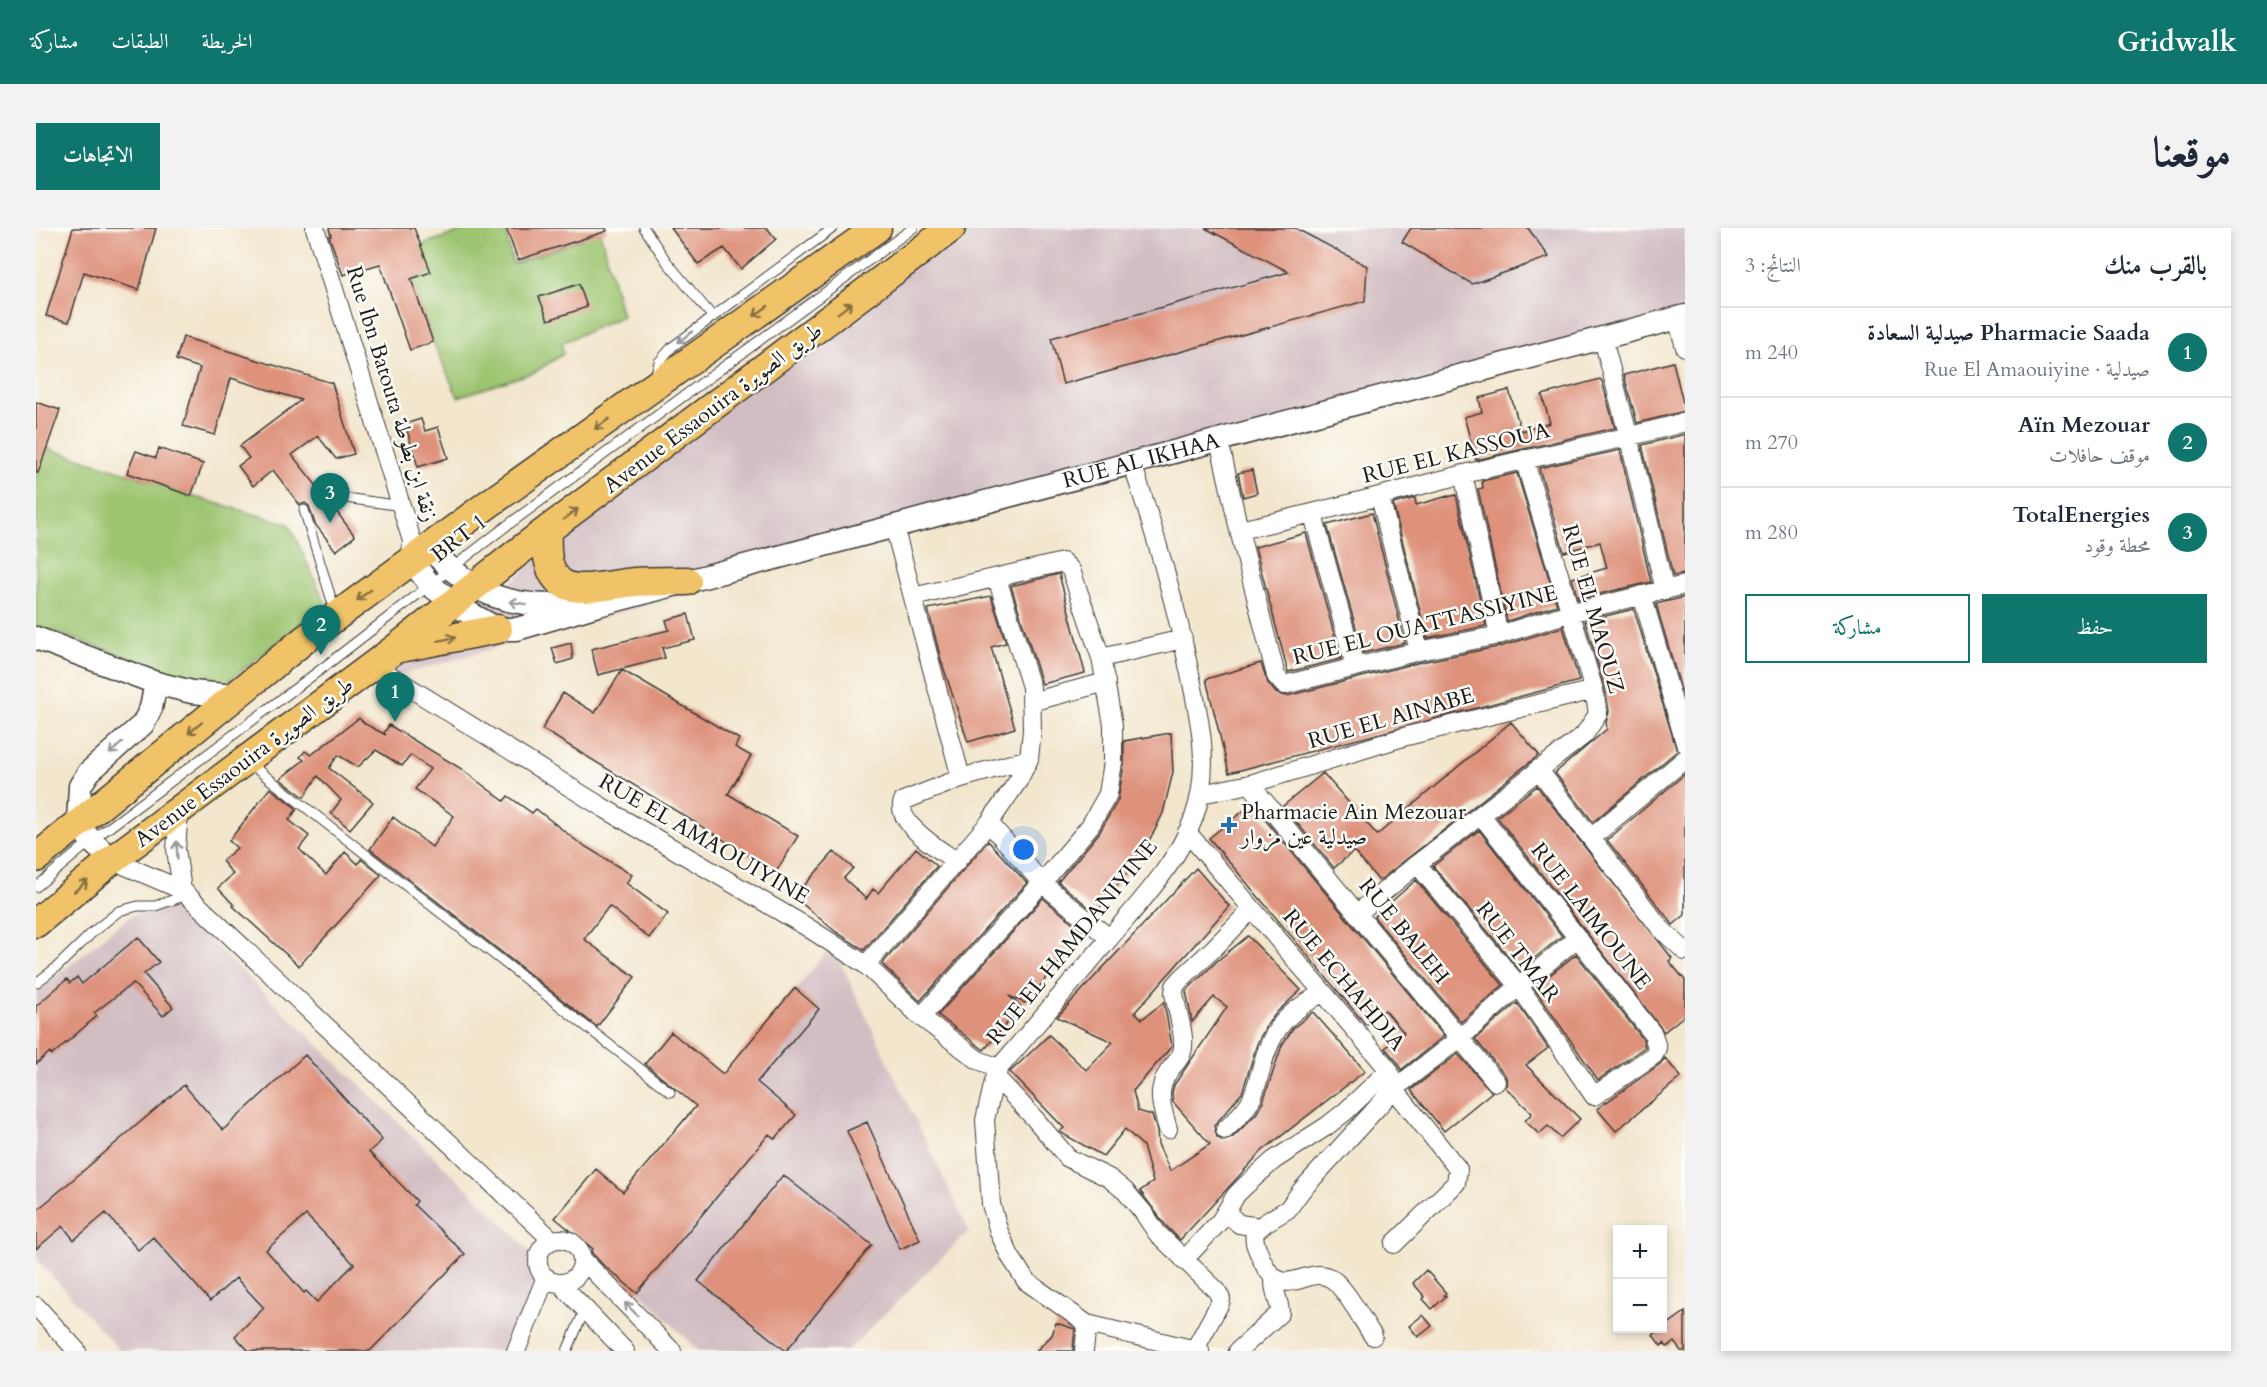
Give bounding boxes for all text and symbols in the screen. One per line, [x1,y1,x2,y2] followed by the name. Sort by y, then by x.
[2117,23,2237,61] text: Gridwalk
[30,27,78,56] text: مشاركة
[111,27,168,56] text: الطبقات
[201,27,253,56] text: الخريطة
[36,123,160,190] button: الاتجاهات
[2153,124,2231,181] text: موقعنا
[2104,248,2207,283] text: بالقرب منك
[1745,252,1801,279] text: النتائج: 3
[339,262,445,526] street label: Rue Ibn Batouta زنقة ابن بطوطة
[837,302,853,315] one-way arrow
[754,304,770,317] one-way arrow
[597,316,829,500] street label: Avenue Essaouira طريق الصويرة
[1867,318,2150,348] text: Pharmacie Saada صيدلية السعادة
[677,331,693,344] one-way arrow
[1745,339,1798,366] text: 240 m
[2182,339,2193,366] text: 1
[1924,356,2150,383] text: صيدلية · Rue El Amaouiyine
[2018,410,2150,440] text: Aïn Mezouar
[1359,415,1553,491] street label: RUE EL KASSOUA
[595,418,611,430] one-way arrow
[1059,425,1223,496] street label: RUE AL IKHAA
[1745,429,1798,456] text: 270 m
[2182,429,2193,456] text: 2
[2049,442,2150,469] text: موقف حافلات
[310,474,350,523] pin: 3
[2013,500,2150,530] text: TotalEnergies
[425,507,493,569] street label: BRT 1
[563,507,579,520] one-way arrow
[1745,519,1798,546] text: 280 m
[2182,519,2193,546] text: 3
[1555,521,1631,697] street label: RUE EL MAOUZ
[2084,532,2150,559] text: محطة وقود
[1289,578,1561,672] street label: RUE EL OUATTASSIYINE
[357,588,373,601] one-way arrow
[1745,594,1970,663] button: مشاركة
[1982,594,2207,663] button: حفظ
[509,597,529,608] one-way arrow
[302,606,340,655] pin: 2
[436,633,456,644] one-way arrow
[128,670,360,854] street label: Avenue Essaouira طريق الصويرة
[376,672,414,722] pin: 1
[1304,680,1478,756] street label: RUE EL AINABE
[187,722,203,735] one-way arrow
[109,741,124,755] one-way arrow
[593,766,815,912] street label: RUE EL AMAOUIYINE
[1239,797,1467,852] place label: Pharmacie Ain Mezouar صيدلية عين مزوار
[1222,818,1236,832] marker: Pharmacie Ain Mezouar صيدلية عين مزوار
[980,833,1164,1051] street label: RUE EL HAMDANIYINE
[1009,835,1038,864] your location
[1524,836,1658,996] street label: RUE LAIMOUNE
[172,841,183,861] one-way arrow
[1352,872,1456,990] street label: RUE BALEH
[73,879,88,893] one-way arrow
[1469,895,1567,1009] street label: RUE TMAR
[1276,903,1412,1058] street label: RUE ECHAHDIA
[1613,1225,1667,1333] map controls
[1613,1225,1667,1279] button: +
[1613,1279,1667,1333] button: −
[624,1302,638,1317] one-way arrow

